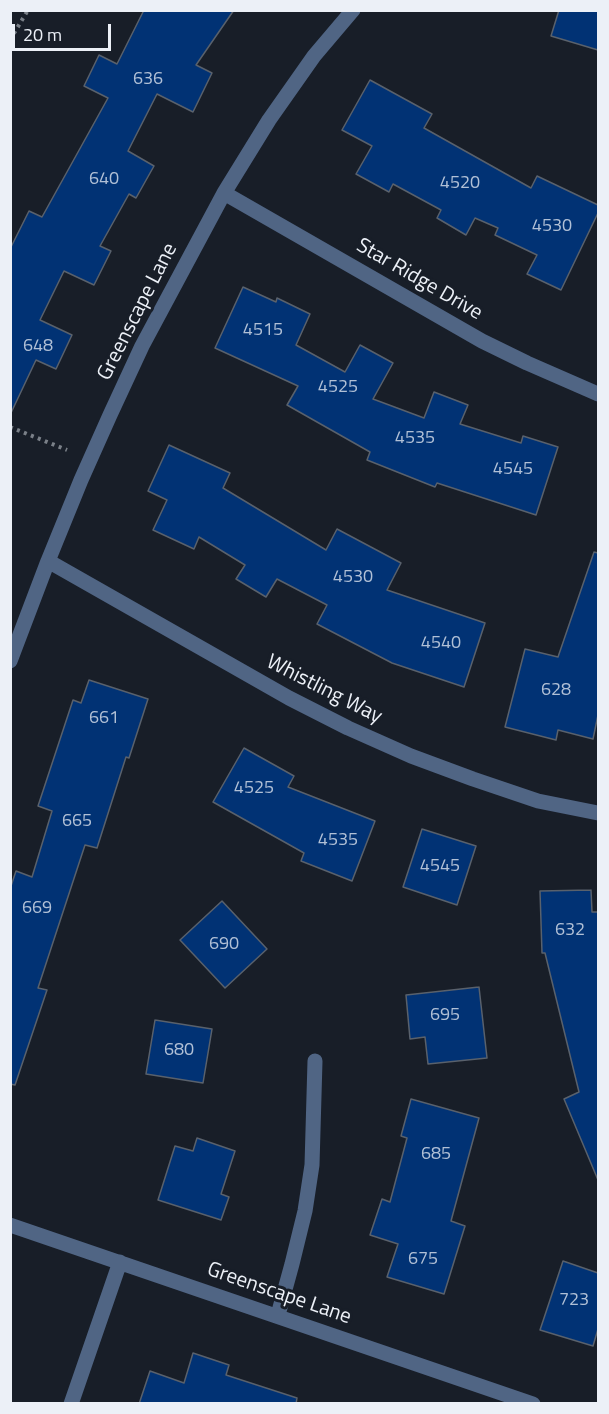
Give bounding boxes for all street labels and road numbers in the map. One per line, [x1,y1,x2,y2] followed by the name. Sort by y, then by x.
[351,234,487,326] street label: Star Ridge Drive
[93,239,183,385] street label: Greenscape Lane
[262,650,386,730] street label: Whistling Way
[204,1258,354,1330] street label: Greenscape Lane

